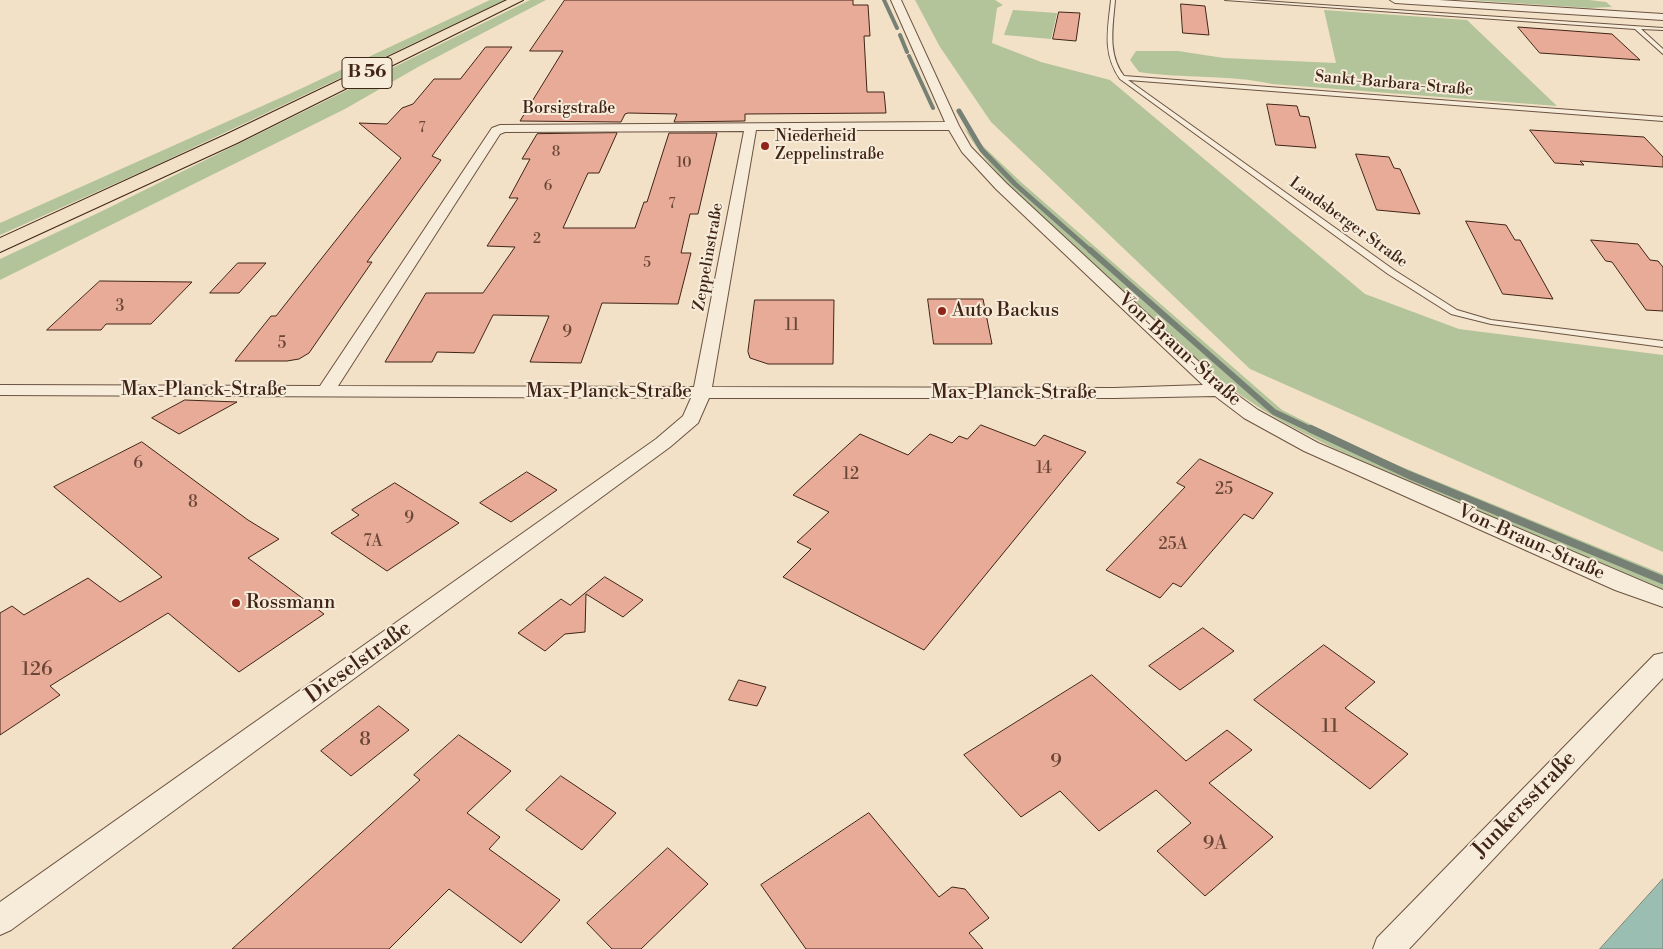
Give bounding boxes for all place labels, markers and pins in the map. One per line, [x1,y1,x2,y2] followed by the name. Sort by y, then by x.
[775,127,884,165] place label: Niederheid Zeppelinstraße
[759,140,771,152] marker: Niederheid Zeppelinstraße
[952,300,1059,322] place label: Auto Backus
[936,305,948,317] marker: Auto Backus
[246,592,335,614] place label: Rossmann
[230,597,242,609] marker: Rossmann

